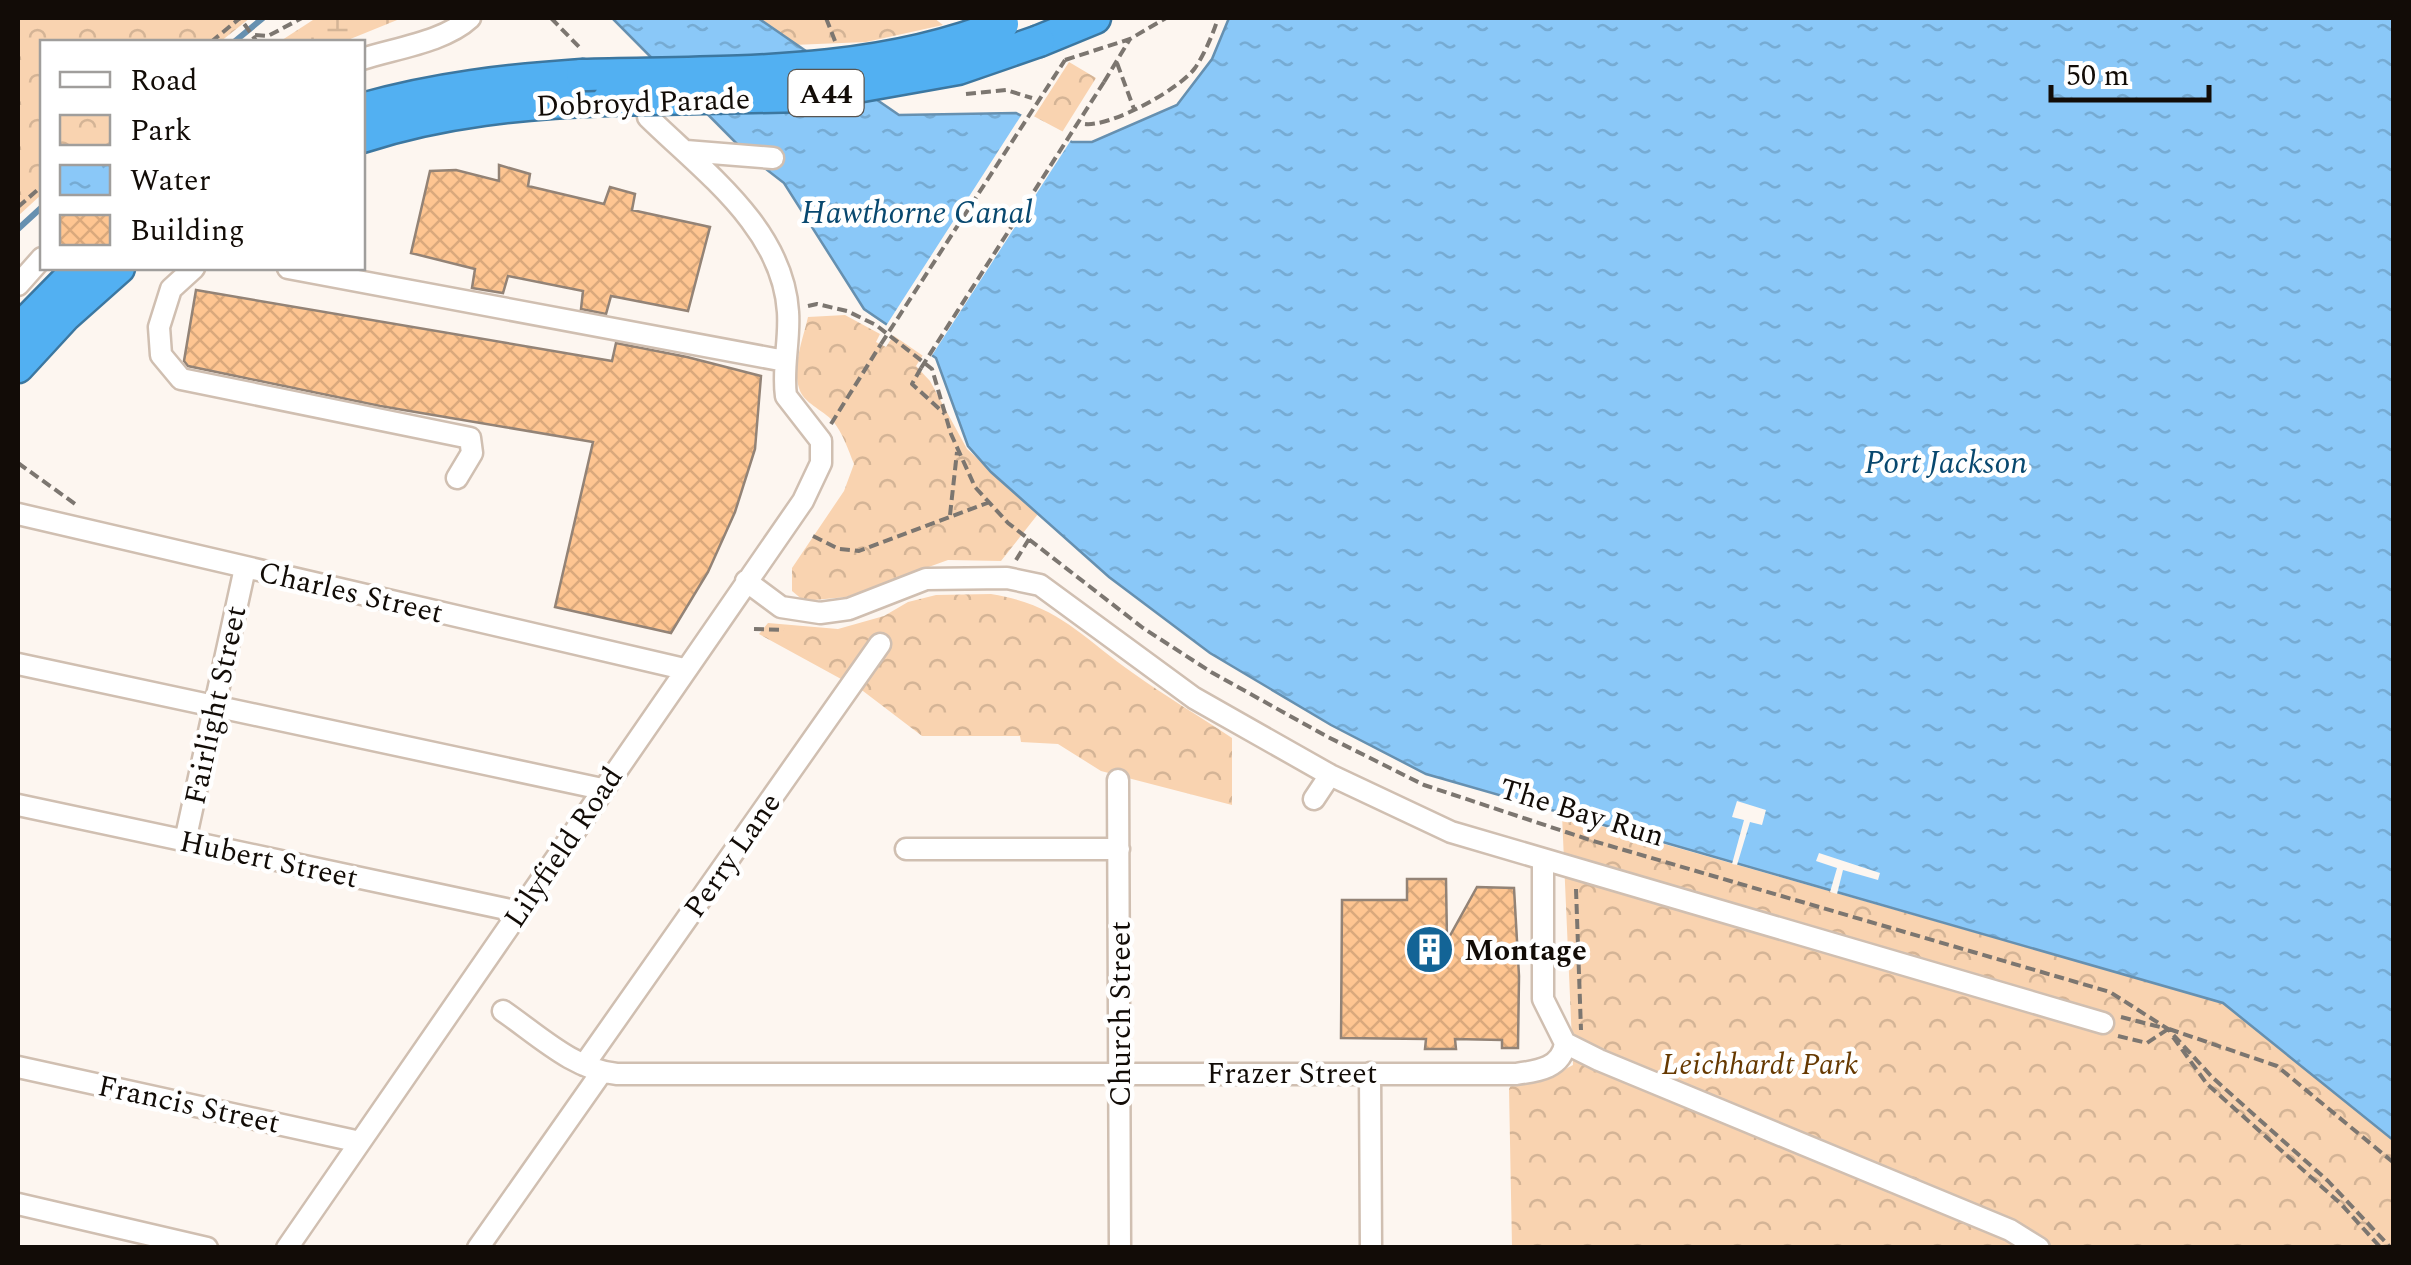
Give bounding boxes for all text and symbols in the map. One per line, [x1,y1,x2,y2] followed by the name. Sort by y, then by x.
[40,40,365,270] legend
[2051,40,2208,102] scale bar
[2066,53,2129,99] text: 50 m
[130,58,198,104] text: Road
[788,70,864,116] road number: A44
[535,76,751,130] street label: Dobroyd Parade
[130,108,192,154] text: Park
[130,158,211,204] text: Water
[801,189,1033,238] water label: Hawthorne Canal
[130,208,245,254] text: Building
[1864,439,2028,488] water label: Port Jackson
[254,549,448,637] street label: Charles Street
[172,601,260,809] street label: Fairlight Street
[493,757,635,938] street label: Lilyfield Road
[1494,766,1670,860] street label: The Bay Run
[673,783,793,928] street label: Perry Lane
[175,819,362,901] street label: Hubert Street
[1098,921,1144,1107] street label: Church Street
[1403,924,1455,976] building icon: Montage
[1464,928,1587,974] place label: Montage
[1662,1042,1858,1088] park label: Leichhardt Park
[1207,1051,1377,1097] street label: Frazer Street
[94,1063,284,1147] street label: Francis Street

